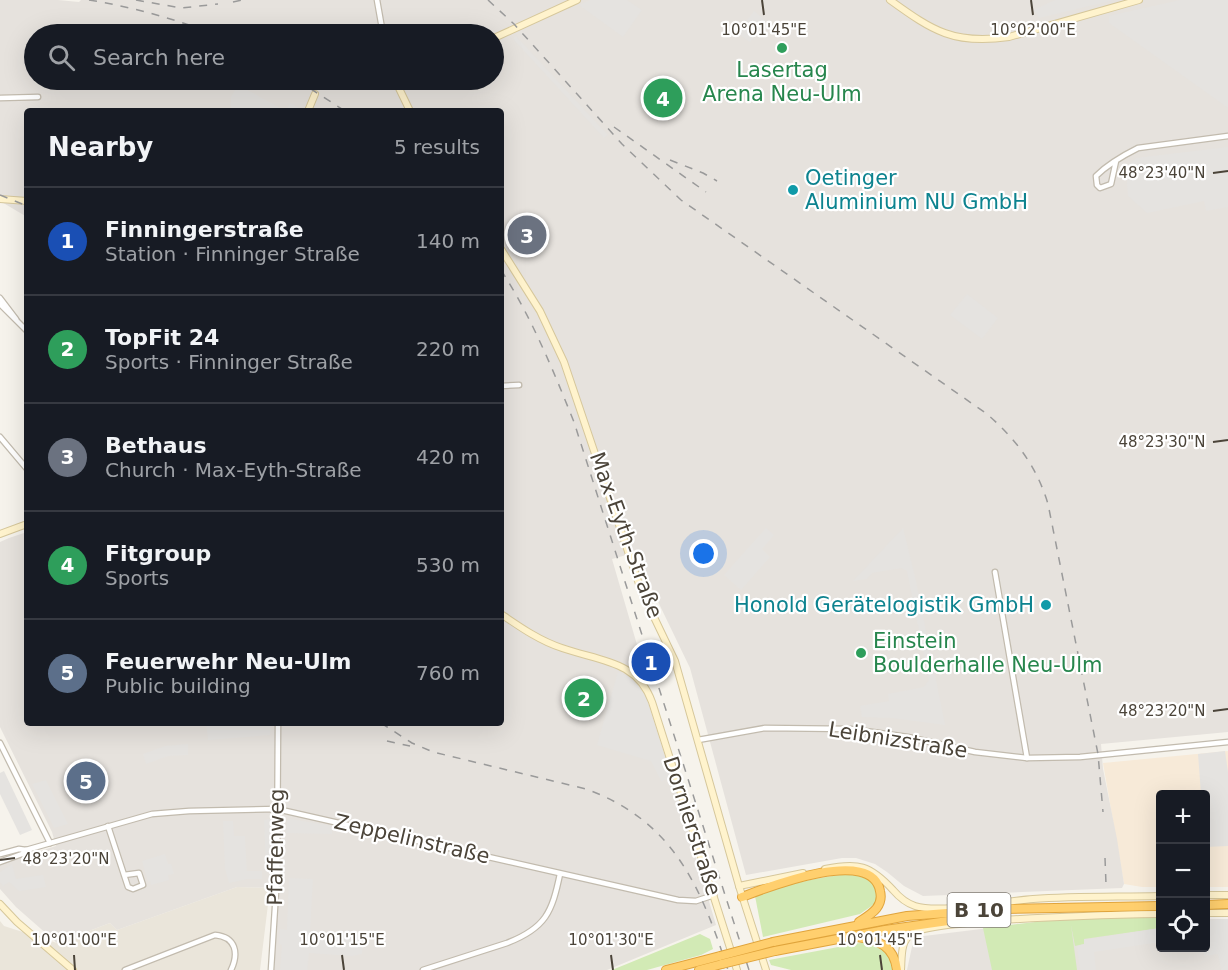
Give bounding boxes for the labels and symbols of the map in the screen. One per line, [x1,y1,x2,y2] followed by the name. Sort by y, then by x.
[721,21,807,39] text: 10°01'45"E
[990,21,1076,39] text: 10°02'00"E
[775,41,789,55] marker: Lasertag Arena Neu-Ulm
[702,58,862,106] place label: Lasertag Arena Neu-Ulm
[644,76,682,120] pin: 4
[1118,164,1206,182] text: 48°23'40"N
[805,166,1028,214] place label: Oetinger Aluminium NU GmbH
[786,183,800,197] marker: Oetinger Aluminium NU GmbH
[508,212,546,258] pin: 3
[1118,433,1206,451] text: 48°23'30"N
[585,449,667,621] street label: Max-Eyth-Straße
[689,539,718,568] your location
[734,593,1034,617] place label: Honold Gerätelogistik GmbH
[1039,598,1053,612] marker: Honold Gerätelogistik GmbH
[873,629,1103,677] place label: Einstein Boulderhalle Neu-Ulm
[632,640,670,684] pin: 1
[854,646,868,660] marker: Einstein Boulderhalle Neu-Ulm
[564,676,604,720] pin: 2
[1118,702,1206,720] text: 48°23'20"N
[827,717,969,763] street label: Leibnizstraße
[658,753,726,899] street label: Dornierstraße
[66,758,106,804] pin: 5
[263,788,289,906] street label: Pfaffenweg
[332,809,492,869] street label: Zeppelinstraße
[22,850,110,868] text: 48°23'20"N
[948,893,1010,927] road number: B 10
[31,931,117,949] text: 10°01'00"E
[299,931,385,949] text: 10°01'15"E
[568,931,654,949] text: 10°01'30"E
[837,931,923,949] text: 10°01'45"E

